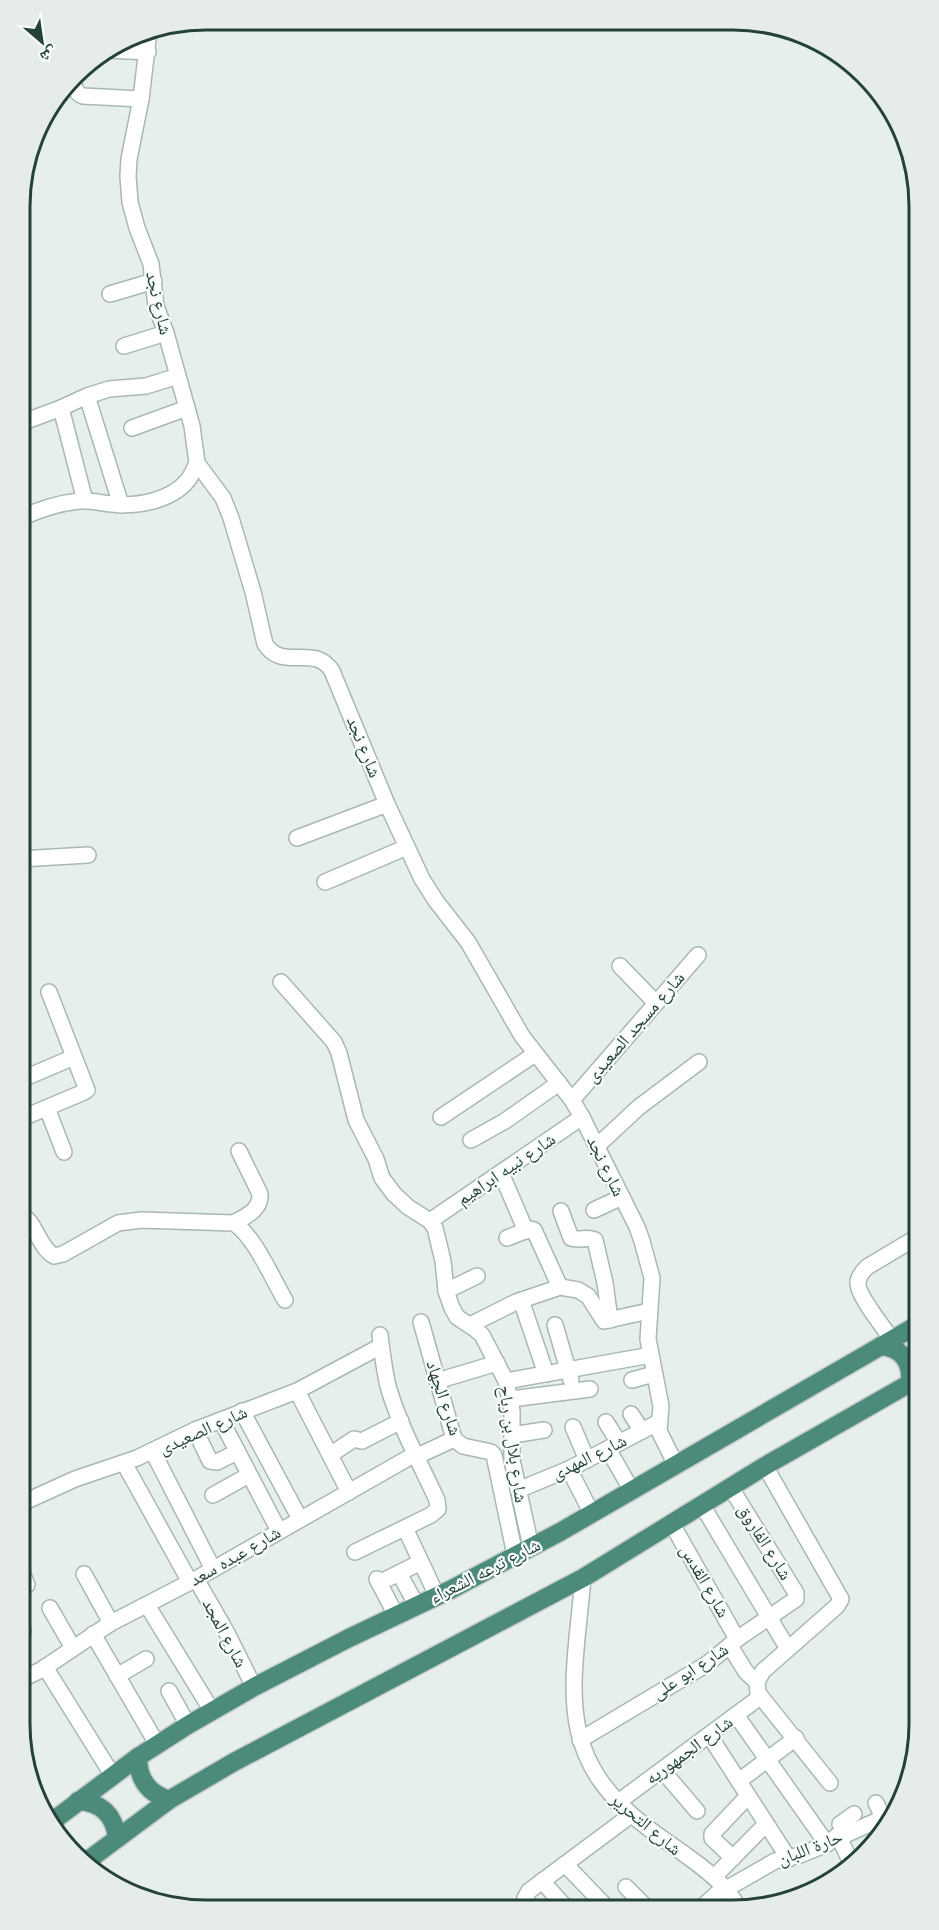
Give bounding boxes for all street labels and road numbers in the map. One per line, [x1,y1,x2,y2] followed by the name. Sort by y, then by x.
[141,269,177,337] street label: شارع نجد
[342,713,386,781] street label: شارع نجد
[581,967,689,1087] street label: شارع مسجد الصعيدى
[452,1128,560,1211] street label: شارع نبيه ابراهيم
[582,1132,630,1200] street label: شارع نجد
[422,1358,466,1438] street label: شارع الجهاد
[493,1384,532,1504] street label: شارع بلال بن رباح
[155,1401,251,1459] street label: شارع الصعيدى
[548,1429,630,1485] street label: شارع المهدى
[733,1500,797,1584] street label: شارع الفاروق
[185,1521,285,1591] street label: شارع عبده سعد
[426,1534,544,1608] street label: شارع ترعه الشعراء
[675,1541,735,1621] street label: شارع القدس
[198,1595,252,1671] street label: شارع المجد
[647,1638,733,1704] street label: شارع ابو على
[641,1711,737,1789] street label: شارع الجمهوريه
[605,1787,686,1860] street label: شارع التحرير
[774,1826,846,1870] street label: حارة اللبان

